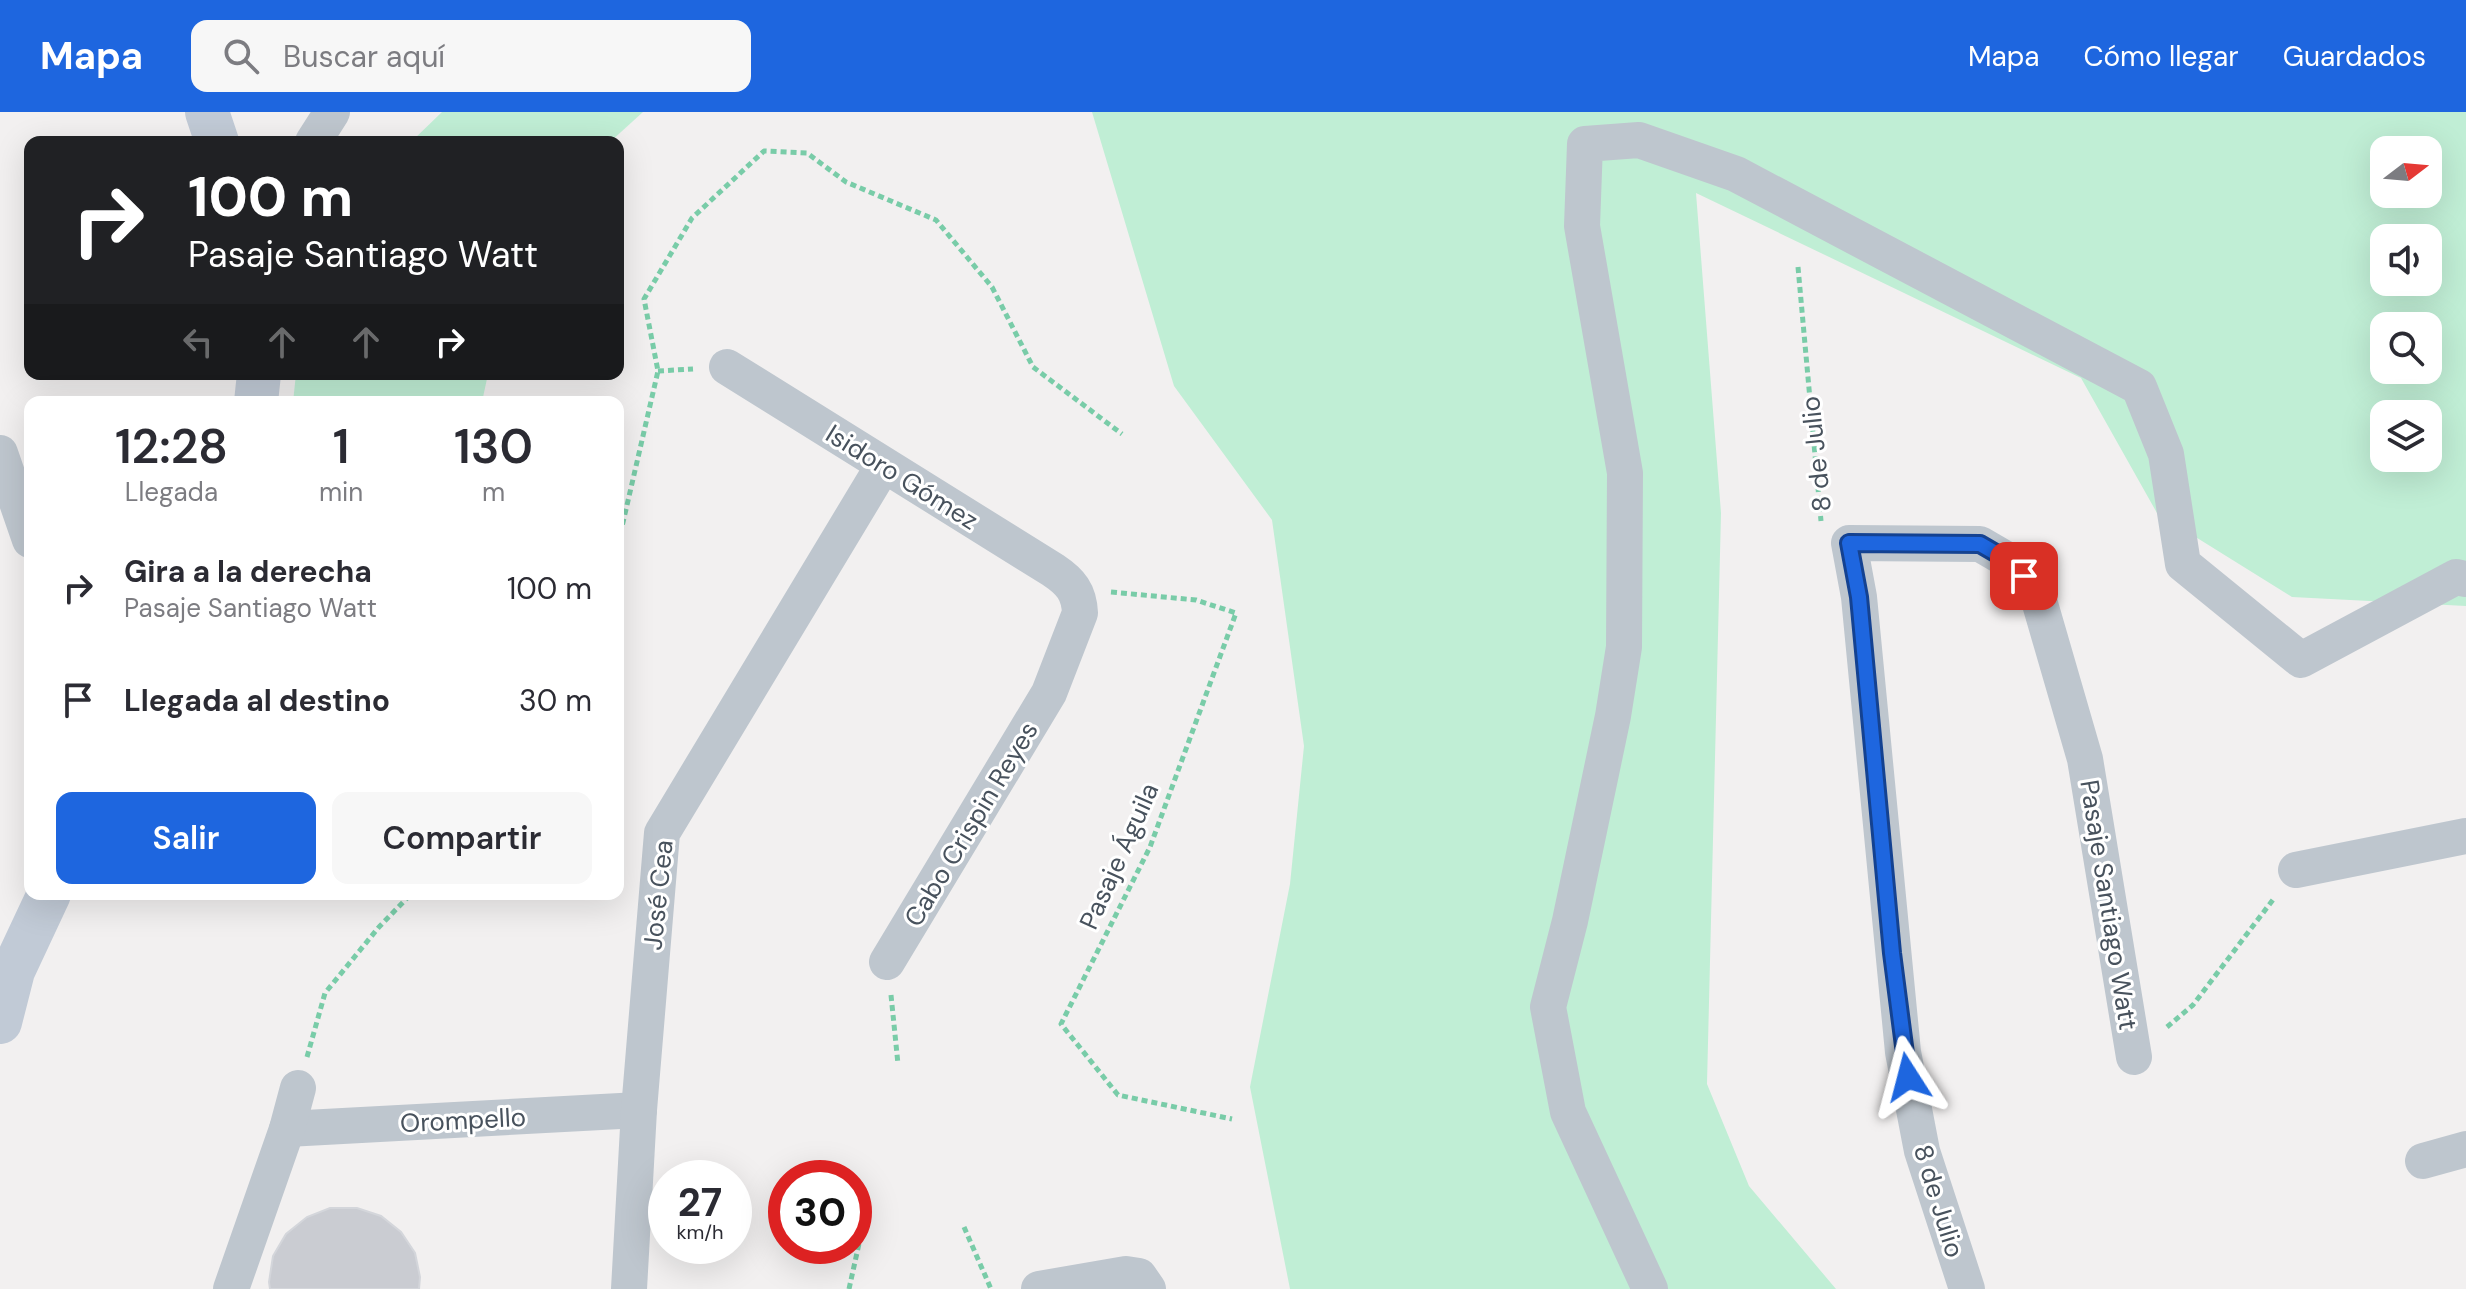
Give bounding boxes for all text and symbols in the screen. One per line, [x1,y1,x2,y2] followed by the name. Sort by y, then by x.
[191,20,751,92] search box
[40,31,143,81] text: Mapa
[219,34,263,78] icon: search
[283,37,445,76] text: Buscar aquí
[1968,38,2039,75] text: Mapa
[2083,38,2239,75] text: Cómo llegar
[2283,38,2426,75] text: Guardados
[2370,136,2442,208] north arrow
[2370,136,2442,472] map controls
[188,160,353,233] text: 100 m
[56,168,160,272] icon: right
[2370,224,2442,296] button: sound
[188,231,538,278] text: Pasaje Santiago Watt
[2370,312,2442,384] button: search
[176,320,220,364] icon: left
[260,320,304,364] icon: ahead
[344,320,388,364] icon: ahead
[428,320,472,364] icon: right
[1793,394,1839,514] street label: 8 de Julio
[2370,400,2442,472] button: layers
[115,415,228,478] text: 12:28
[333,415,349,478] text: 1
[454,415,533,478] text: 130
[819,417,985,537] street label: Isidoro Gómez
[125,475,218,509] text: Llegada
[319,475,363,509] text: min
[482,475,505,509] text: m
[1990,542,2058,610] pin
[124,552,372,591] text: Gira a la derecha
[2002,554,2046,598] icon: arrive
[56,566,100,610] icon: right
[507,569,592,608] text: 100 m
[124,591,377,625] text: Pasaje Santiago Watt
[56,678,100,722] icon: arrive
[124,681,390,720] text: Llegada al destino
[519,681,592,720] text: 30 m
[896,715,1046,933] street label: Cabo Crispin Reyes
[2072,777,2146,1033] street label: Pasaje Santiago Watt
[1072,778,1166,934] street label: Pasaje Águila
[56,792,316,884] button: Salir
[332,792,592,884] button: Compartir
[635,838,681,952] street label: José Cea
[1866,1035,1950,1119] position arrow
[399,1100,527,1140] street label: Orompello
[1906,1141,1972,1261] street label: 8 de Julio
[768,1160,872,1264] speed limit sign: 30
[678,1176,722,1228] text: 27
[676,1219,724,1245] text: km/h

